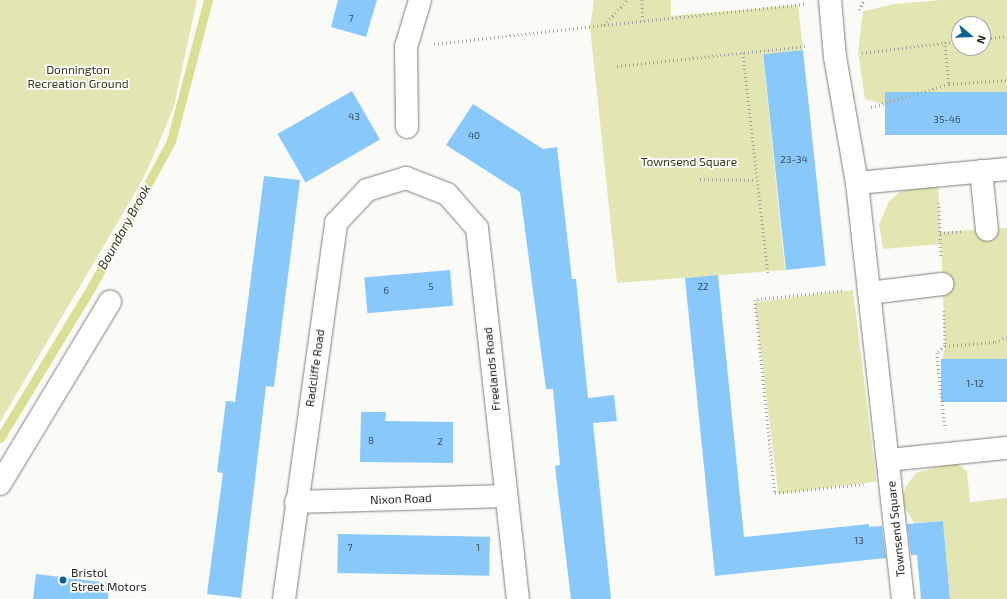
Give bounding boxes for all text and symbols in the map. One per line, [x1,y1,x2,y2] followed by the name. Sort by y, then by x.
[348,13,354,25] house number: 7
[951,16,991,56] north arrow
[974,34,989,46] text: N
[27,63,129,91] park label: Donnington Recreation Ground
[348,111,360,123] house number: 43
[933,114,961,126] house number: 35-46
[468,130,480,142] house number: 40
[780,154,808,166] house number: 23-34
[641,155,737,169] park label: Townsend Square
[94,182,154,272] water label: Boundary Brook
[428,281,434,293] house number: 5
[697,281,709,293] house number: 22
[383,285,389,297] house number: 6
[480,326,504,412] street label: Freelands Road
[302,328,328,408] street label: Radcliffe Road
[966,378,984,390] house number: 1-12
[368,435,374,447] house number: 8
[437,436,443,448] house number: 2
[884,480,908,578] street label: Townsend Square
[370,491,432,507] street label: Nixon Road
[854,535,864,547] house number: 13
[347,542,353,554] house number: 7
[476,542,480,554] house number: 1
[71,566,147,594] place label: Bristol Street Motors
[58,575,68,585] marker: Bristol Street Motors

